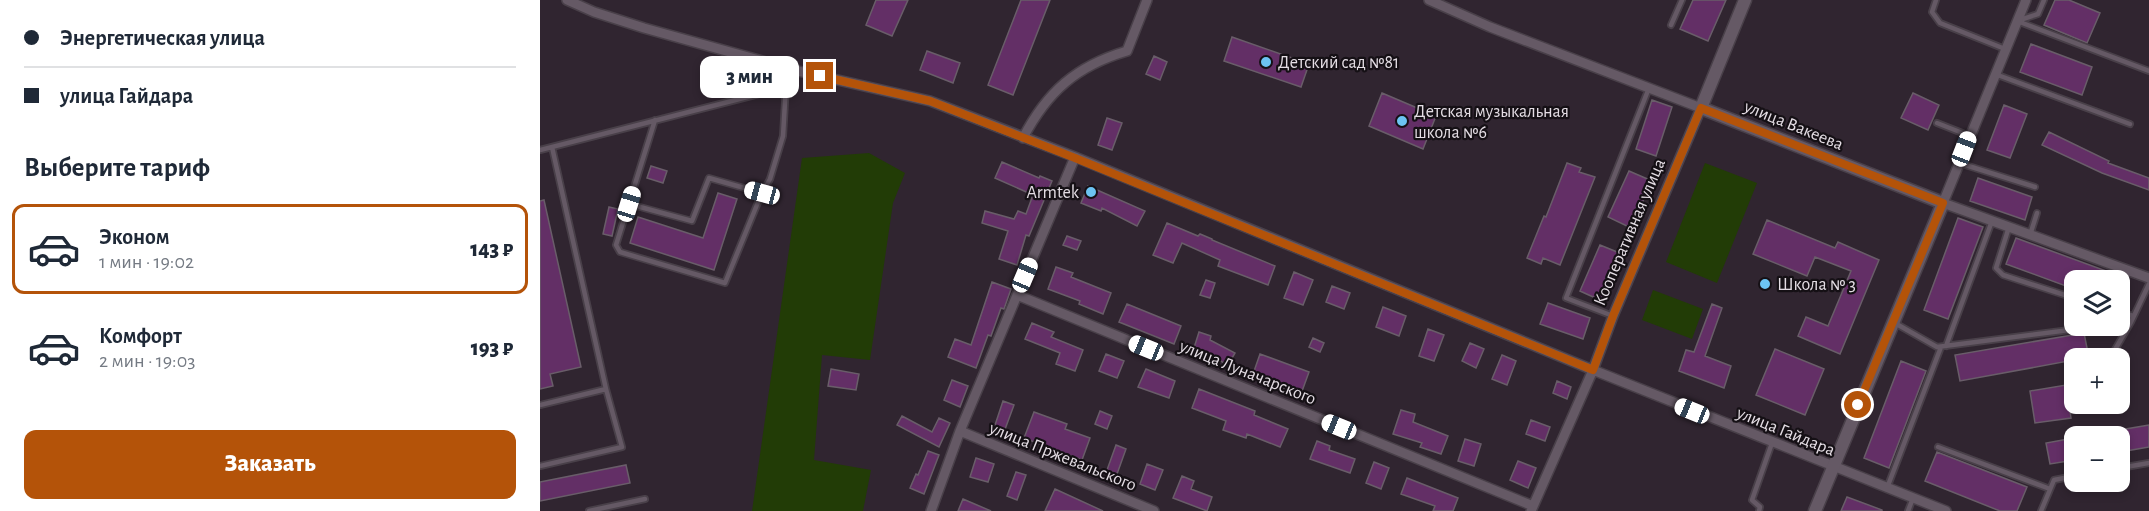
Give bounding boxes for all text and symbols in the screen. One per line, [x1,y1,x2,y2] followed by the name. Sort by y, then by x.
[60,27,265,49] text: Энергетическая улица
[1278,54,1399,72] place label: Детский сад №81
[700,55,799,97] callout: 3 мин
[1259,55,1273,69] marker: Детский сад №81
[806,62,833,89] route end
[726,67,773,87] text: 3 мин
[60,85,193,107] text: улица Гайдара
[1741,98,1846,154] street label: улица Вакеева
[1414,103,1569,142] place label: Детская музыкальная школа №6
[1395,114,1409,128] marker: Детская музыкальная школа №6
[1949,129,1979,169] car
[24,154,210,181] text: Выберите тариф
[1591,156,1669,309] street label: Кооперативная улица
[742,180,782,206] car
[615,184,643,224] car
[1027,184,1080,202] place label: Armtek
[1084,185,1098,199] marker: Armtek
[27,222,81,276] icon: car
[99,226,170,248] text: Эконом
[470,238,513,260] text: 143 ₽
[99,252,194,272] text: 1 мин · 19:02
[1010,255,1040,295] car
[2064,270,2130,492] map controls
[2064,270,2130,336] button: layers
[1777,276,1856,294] place label: Школа № 3
[1758,277,1772,291] marker: Школа № 3
[27,321,81,375] icon: car
[99,325,182,347] text: Комфорт
[1126,333,1166,363] car
[471,337,513,359] text: 193 ₽
[1176,337,1318,409] street label: улица Луначарского
[2064,348,2130,414] button: +
[99,351,195,371] text: 2 мин · 19:03
[1844,391,1871,418] route start
[1672,396,1712,426] car
[1733,404,1837,460] street label: улица Гайдара
[1319,412,1359,442] car
[986,419,1139,495] street label: улица Пржевальского
[2064,426,2130,492] button: −
[24,430,516,499] button: Заказать

